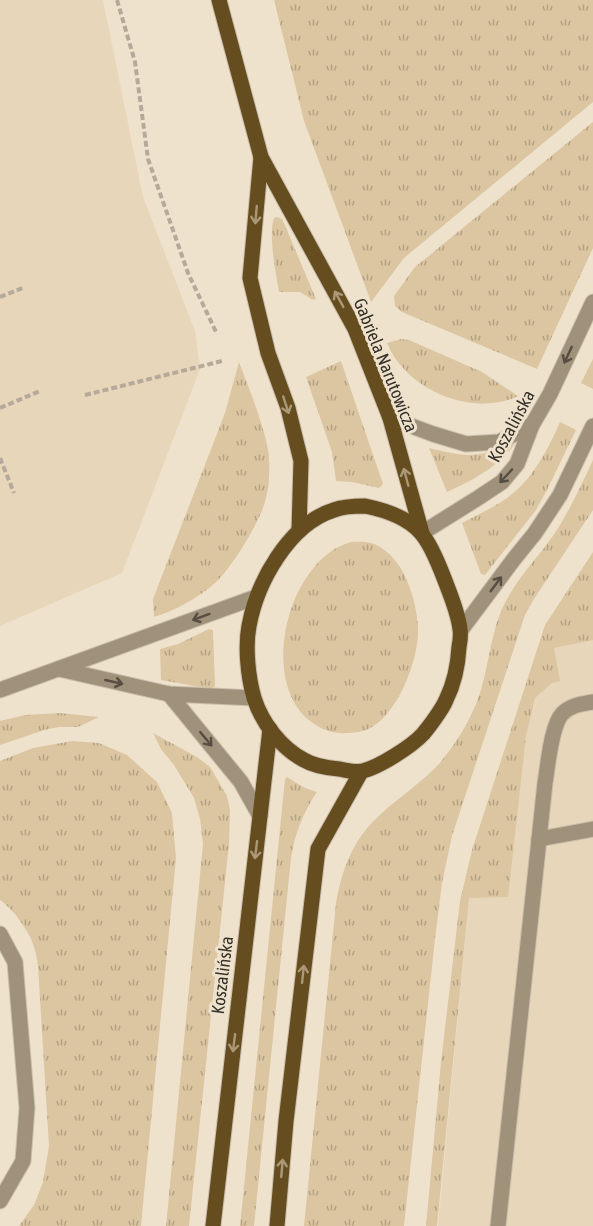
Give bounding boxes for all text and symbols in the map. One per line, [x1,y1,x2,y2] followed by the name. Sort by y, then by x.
[250,205,261,225] one-way arrow
[333,291,344,309] one-way arrow
[350,295,422,435] street label: Gabriela Narutowicza
[562,345,574,363] one-way arrow
[483,386,539,466] street label: Koszalińska
[281,395,292,414] one-way arrow
[400,468,412,487] one-way arrow
[499,469,513,484] one-way arrow
[490,576,502,592] one-way arrow
[192,612,211,623] one-way arrow
[104,677,123,688] one-way arrow
[200,731,213,747] one-way arrow
[250,839,261,859] one-way arrow
[207,935,237,1015] street label: Koszalińska
[298,964,309,984] one-way arrow
[228,1033,239,1053] one-way arrow
[277,1158,288,1178] one-way arrow

